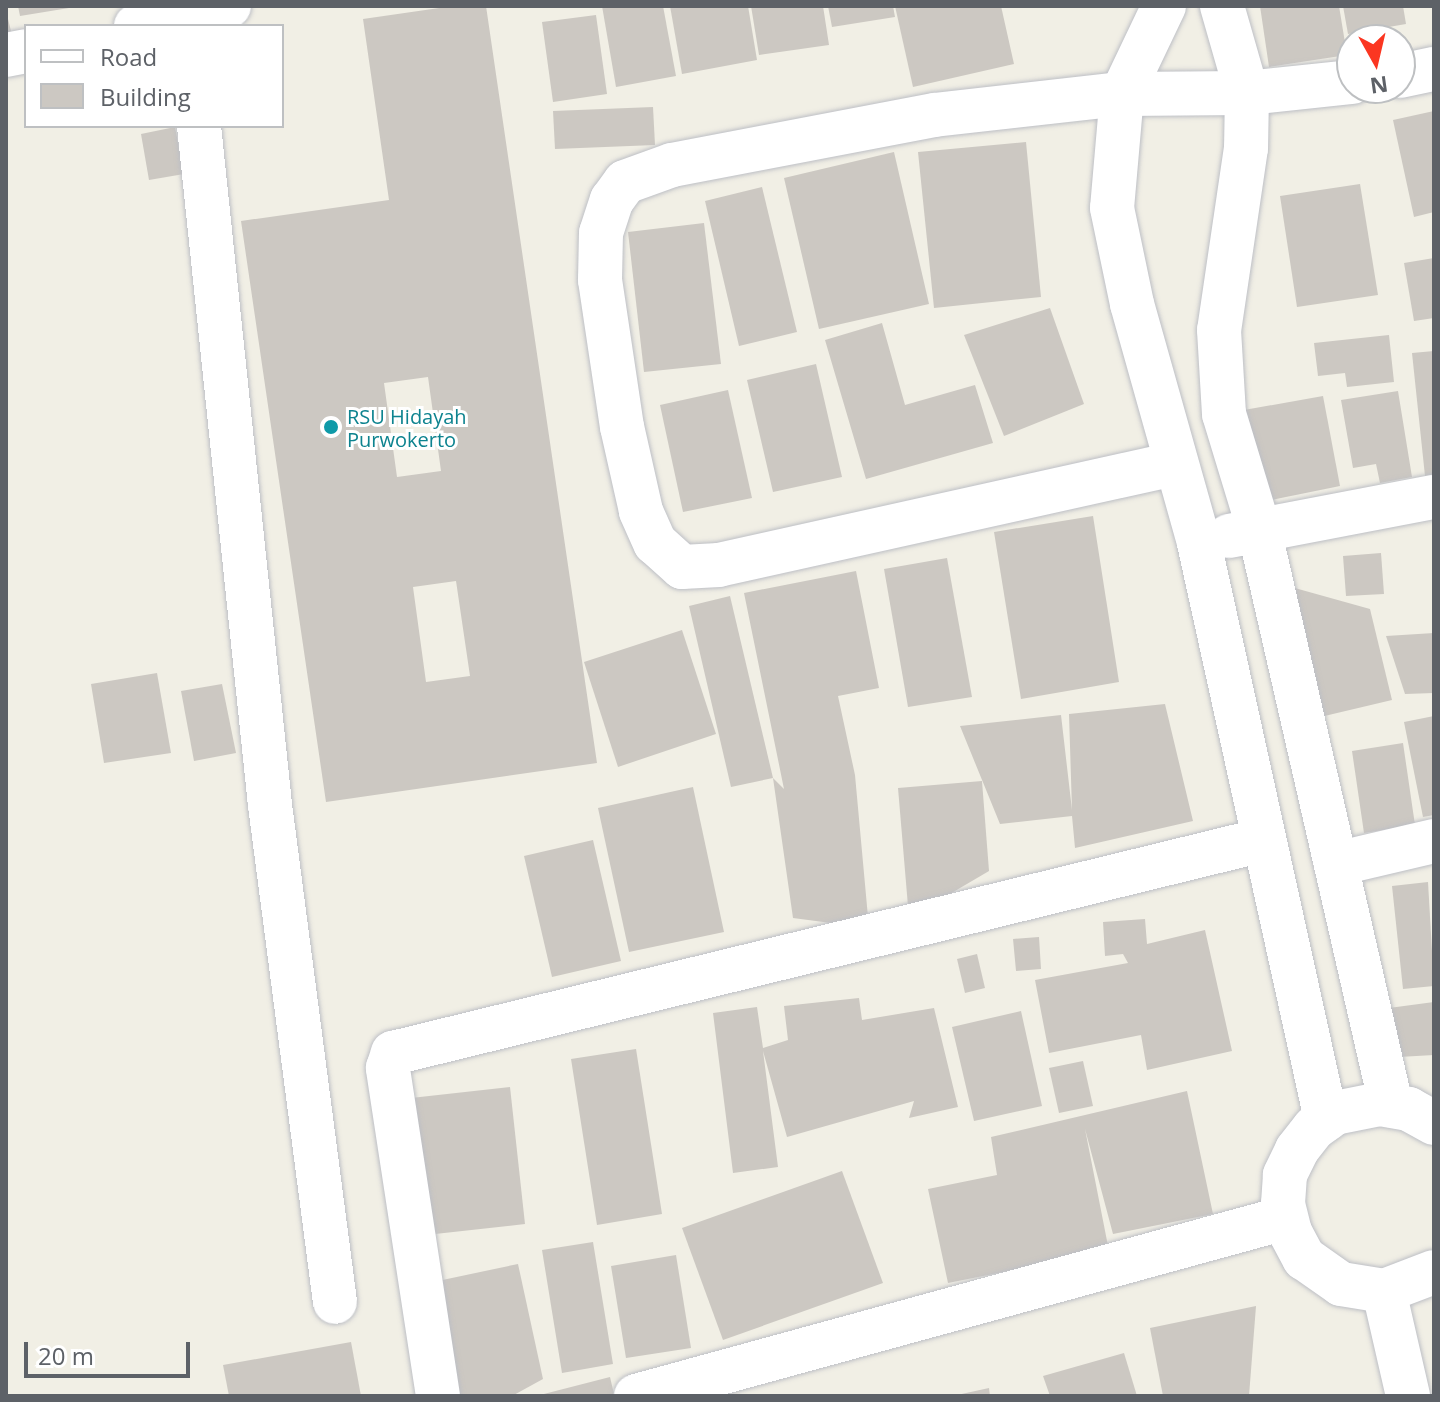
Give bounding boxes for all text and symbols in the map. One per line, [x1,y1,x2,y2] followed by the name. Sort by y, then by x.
[24,24,284,128] legend
[1336,24,1416,104] north arrow
[100,40,157,73] text: Road
[1368,70,1390,102] text: N
[100,80,191,113] text: Building
[347,404,467,451] place label: RSU Hidayah Purwokerto
[322,418,340,436] marker: RSU Hidayah Purwokerto
[28,1326,194,1376] scale bar
[38,1339,94,1372] text: 20 m

